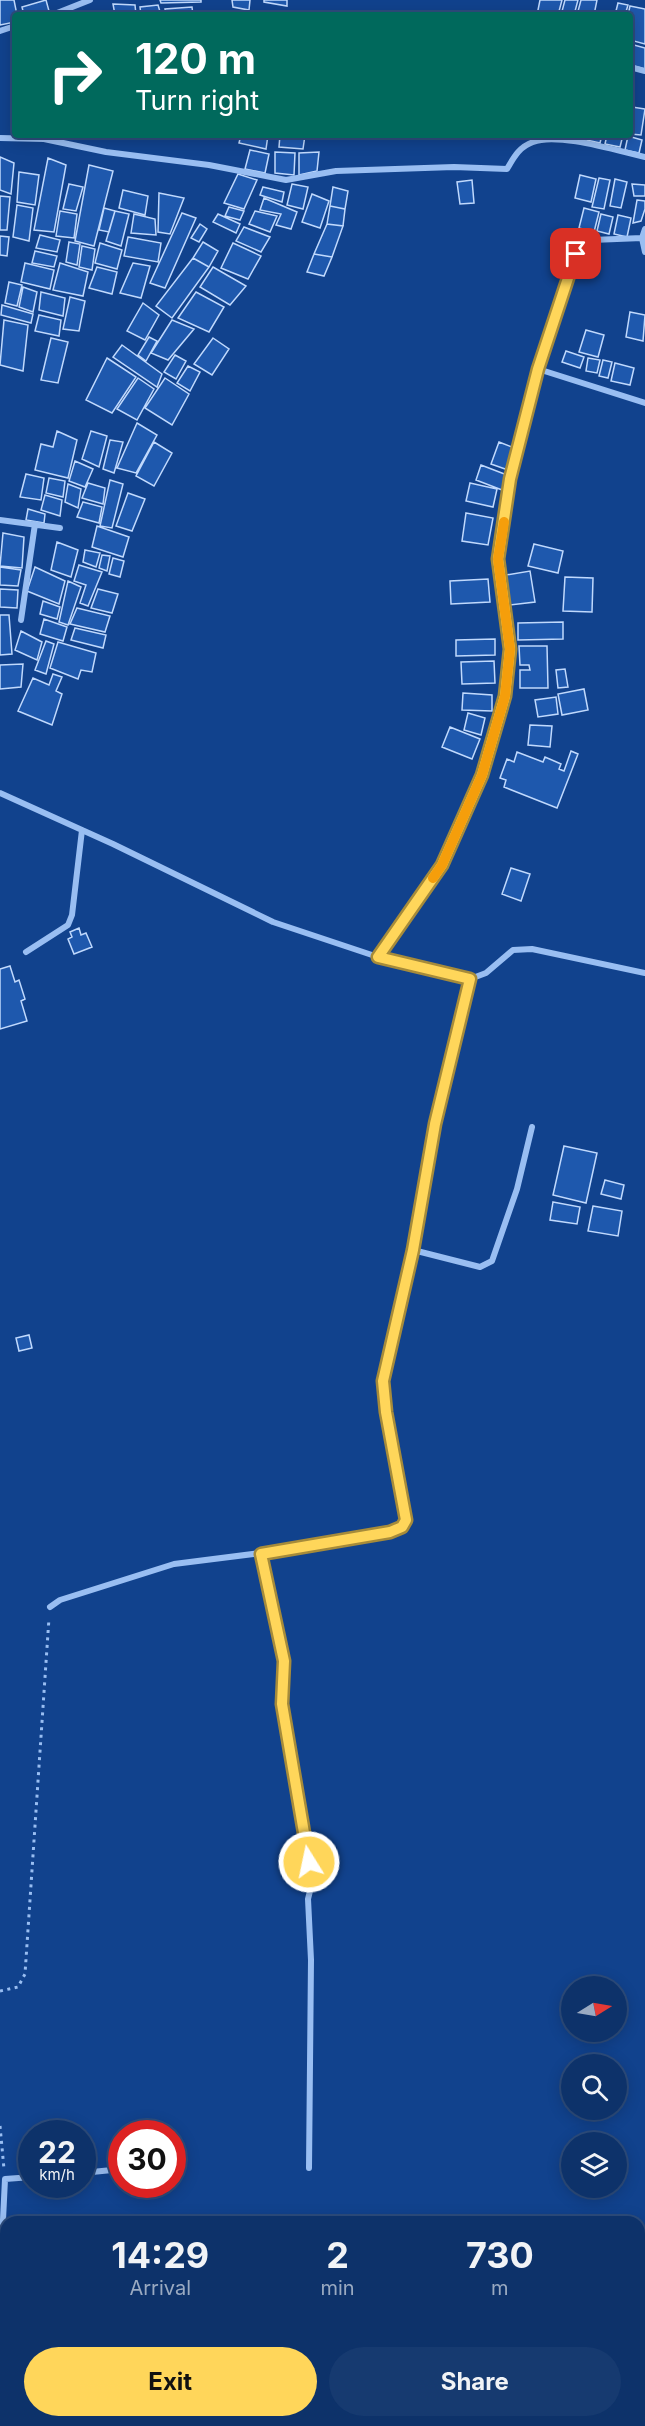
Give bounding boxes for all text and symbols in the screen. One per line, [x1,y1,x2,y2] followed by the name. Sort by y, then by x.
[135,33,256,84] text: 120 m
[36,36,114,114] icon: right
[135,84,259,117] text: Turn right
[550,228,601,279] pin
[559,237,592,270] icon: arrive
[277,1830,341,1894] position arrow
[561,1976,627,2042] north arrow
[561,1976,627,2198] map controls
[561,2054,627,2120] button: search
[108,2120,186,2198] speed limit sign: 30
[561,2132,627,2198] button: layers
[38,2134,76,2170] text: 22
[39,2165,75,2184] text: km/h
[111,2233,209,2277] text: 14:29
[326,2233,349,2277] text: 2
[466,2233,534,2277] text: 730
[129,2276,191,2300] text: Arrival
[320,2276,355,2300] text: min
[491,2276,509,2300] text: m
[24,2347,317,2416] button: Exit
[329,2347,621,2416] button: Share

